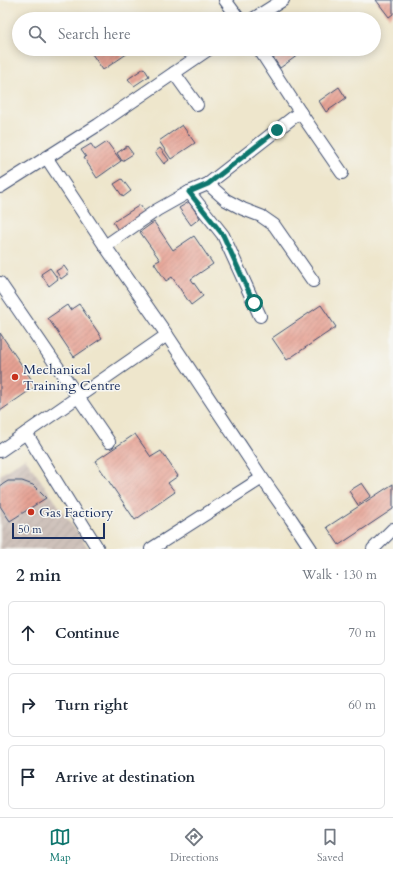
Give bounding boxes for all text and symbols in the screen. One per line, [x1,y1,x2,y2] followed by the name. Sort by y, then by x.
[12,12,381,56] search box
[26,23,48,45] icon: search
[58,24,131,44] text: Search here
[268,121,286,139] route end
[245,294,263,312] route start
[23,360,121,395] place label: Mechanical Training Centre
[10,372,20,382] marker: Mechanical Training Centre
[39,503,114,522] place label: Gas Factiory
[26,507,36,517] marker: Gas Factiory
[12,521,105,540] scale bar
[18,522,42,537] text: 50 m
[16,564,61,587] text: 2 min
[302,566,377,584] text: Walk · 130 m
[17,622,39,644] icon: ahead
[55,623,120,643] text: Continue
[348,624,376,642] text: 70 m
[17,694,39,716] icon: right
[55,695,128,715] text: Turn right
[348,696,376,714] text: 60 m
[17,766,39,788] icon: arrive
[55,767,195,787] text: Arrive at destination
[49,826,71,865] tab: Map
[170,826,218,865] tab: Directions
[317,826,344,865] tab: Saved

